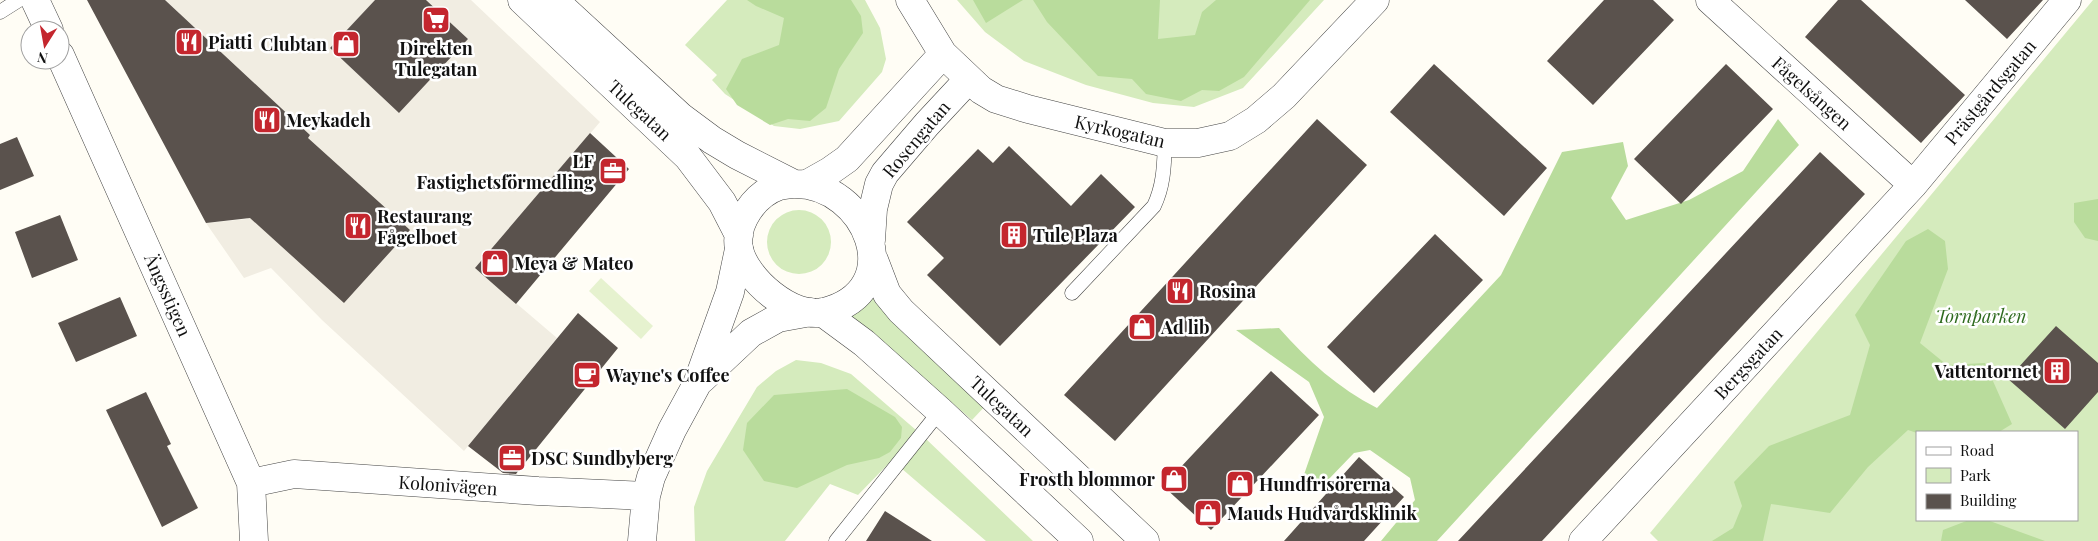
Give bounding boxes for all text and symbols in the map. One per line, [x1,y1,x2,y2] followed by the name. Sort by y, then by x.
[421,5,451,35] supermarket icon: Direkten Tulegatan
[20,20,70,70] north arrow
[174,27,204,57] restaurant icon: Piatti
[331,29,361,59] shop icon: Clubtan
[208,30,253,54] place label: Piatti
[261,32,327,56] place label: Clubtan
[1939,34,2041,150] street label: Prästgårdsgatan
[395,36,477,81] place label: Direkten Tulegatan
[36,48,49,69] text: N
[1767,51,1857,135] street label: Fågelsången
[603,74,677,146] street label: Tulegatan
[877,95,955,183] street label: Rosengatan
[252,105,282,135] restaurant icon: Meykadeh
[286,108,371,132] place label: Meykadeh
[1072,109,1168,153] street label: Kyrkogatan
[417,149,594,194] place label: LF Fastighetsförmedling
[598,156,628,186] office icon: LF Fastighetsförmedling
[377,204,472,249] place label: Restaurang Fågelboet
[343,211,373,241] restaurant icon: Restaurang Fågelboet
[999,220,1029,250] building icon: Tule Plaza
[1033,223,1119,247] place label: Tule Plaza
[480,248,510,278] shop icon: Meya & Mateo
[139,249,197,340] street label: Ängsstigen
[514,251,634,275] place label: Meya & Mateo
[1165,276,1195,306] restaurant icon: Rosina
[1199,279,1257,303] place label: Rosina
[1935,304,2027,328] park label: Tornparken
[1127,312,1157,342] shop icon: Ad lib
[1160,315,1210,339] place label: Ad lib
[1708,322,1788,404] street label: Bergsgatan
[2042,356,2072,386] building icon: Vattentornet
[1934,359,2039,383] place label: Vattentornet
[572,360,602,390] cafe icon: Wayne's Coffee
[605,363,730,387] place label: Wayne's Coffee
[965,370,1039,442] street label: Tulegatan
[1916,431,2078,521] legend
[1960,440,1994,460] text: Road
[497,443,527,473] office icon: DSC Sundbyberg
[531,446,673,470] place label: DSC Sundbyberg
[1159,464,1189,494] shop icon: Frosth blommor
[1960,465,1992,485] text: Park
[1019,467,1156,491] place label: Frosth blommor
[1225,469,1255,499] shop icon: Hundfrisörerna
[398,470,499,500] street label: Kolonivägen
[1259,472,1391,496] place label: Hundfrisörerna
[1960,490,2017,510] text: Building
[1193,498,1223,528] shop icon: Mauds Hudvårdsklinik
[1227,501,1418,525] place label: Mauds Hudvårdsklinik

